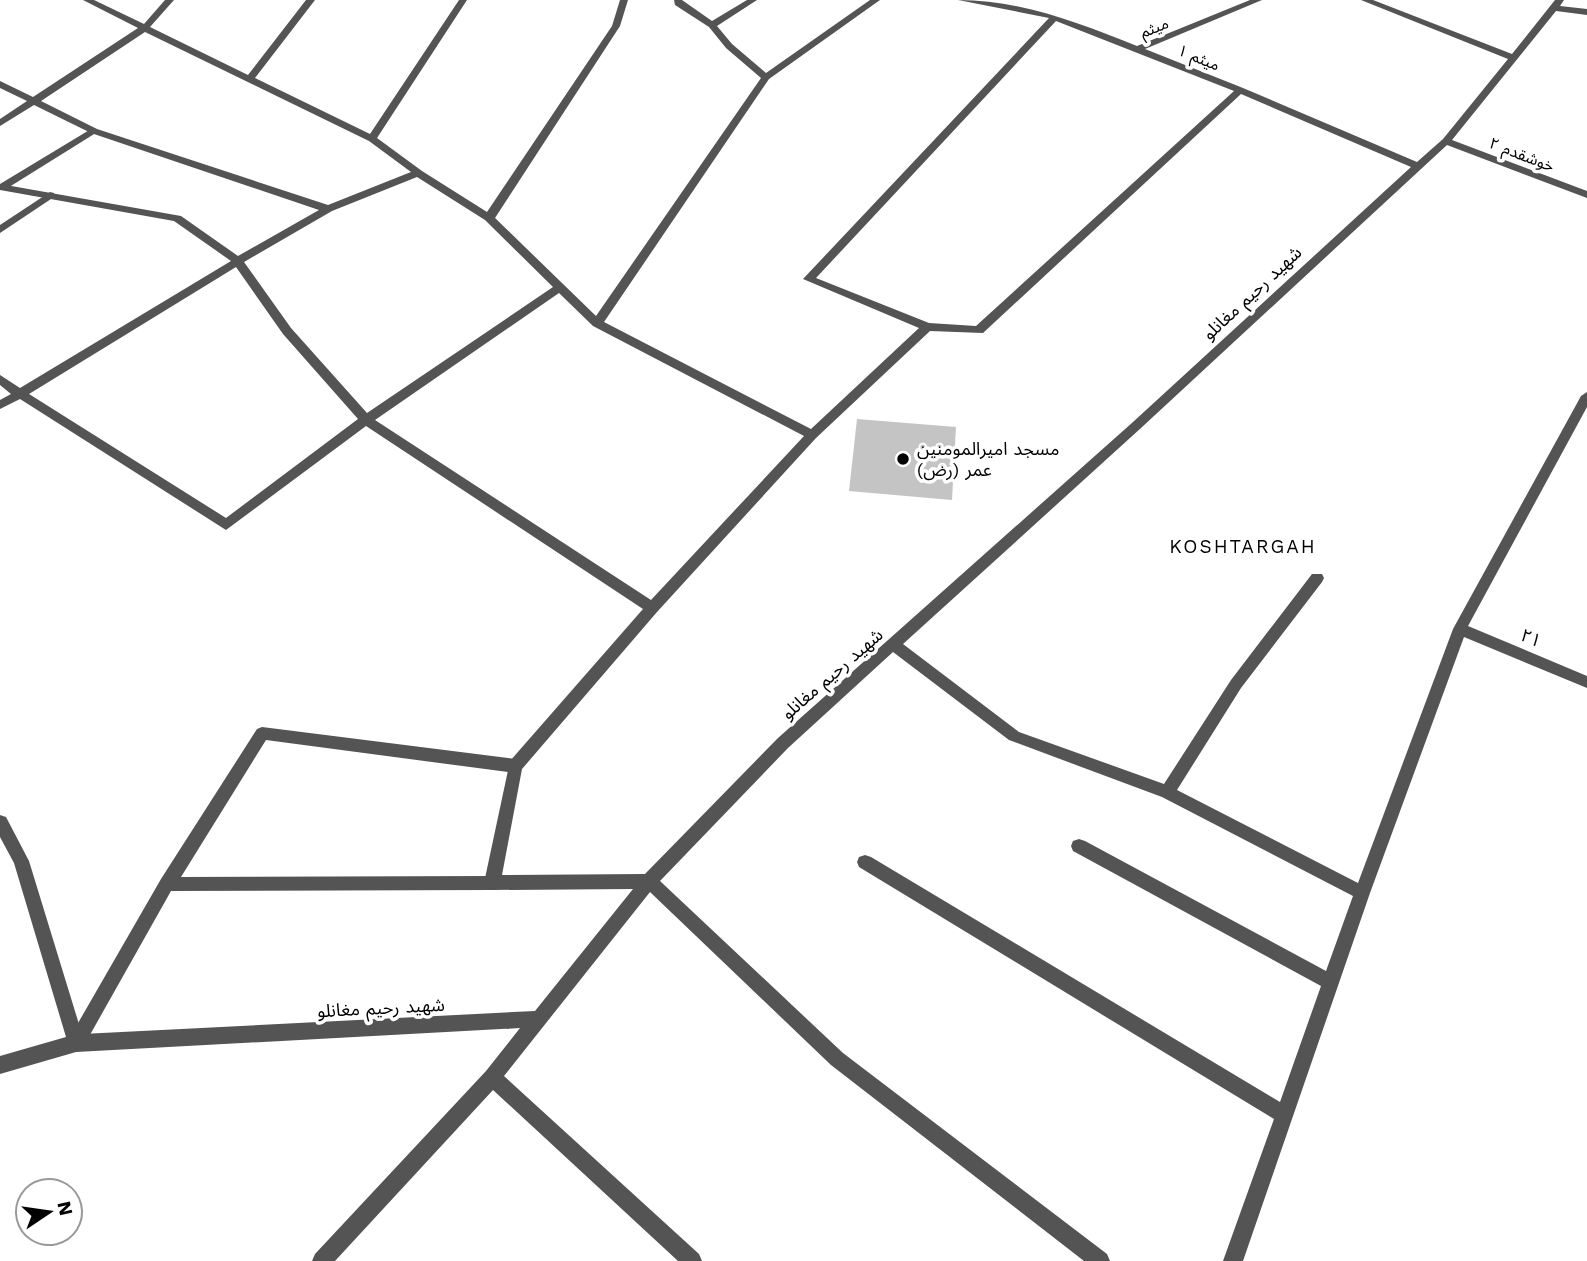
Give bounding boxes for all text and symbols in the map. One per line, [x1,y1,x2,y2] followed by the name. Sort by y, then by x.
[1137,13,1172,45] street label: میثم
[1174,40,1223,77] street label: ۱ میثم
[1485,133,1557,178] street label: ۲ خوشقدم
[1198,241,1308,346] street label: شهید رحیم مغانلو
[917,438,1059,481] place label: مسجد امیرالمومنین عمر (رض)
[895,451,911,467] marker: مسجد امیرالمومنین عمر (رض)
[1169,535,1317,558] district label: KOSHTARGAH
[777,624,889,726] street label: شهید رحیم مغانلو
[1518,624,1545,651] street label: ۲۱
[317,994,446,1024] street label: شهید رحیم مغانلو
[14,1177,84,1247] north arrow
[52,1199,78,1218] text: N

